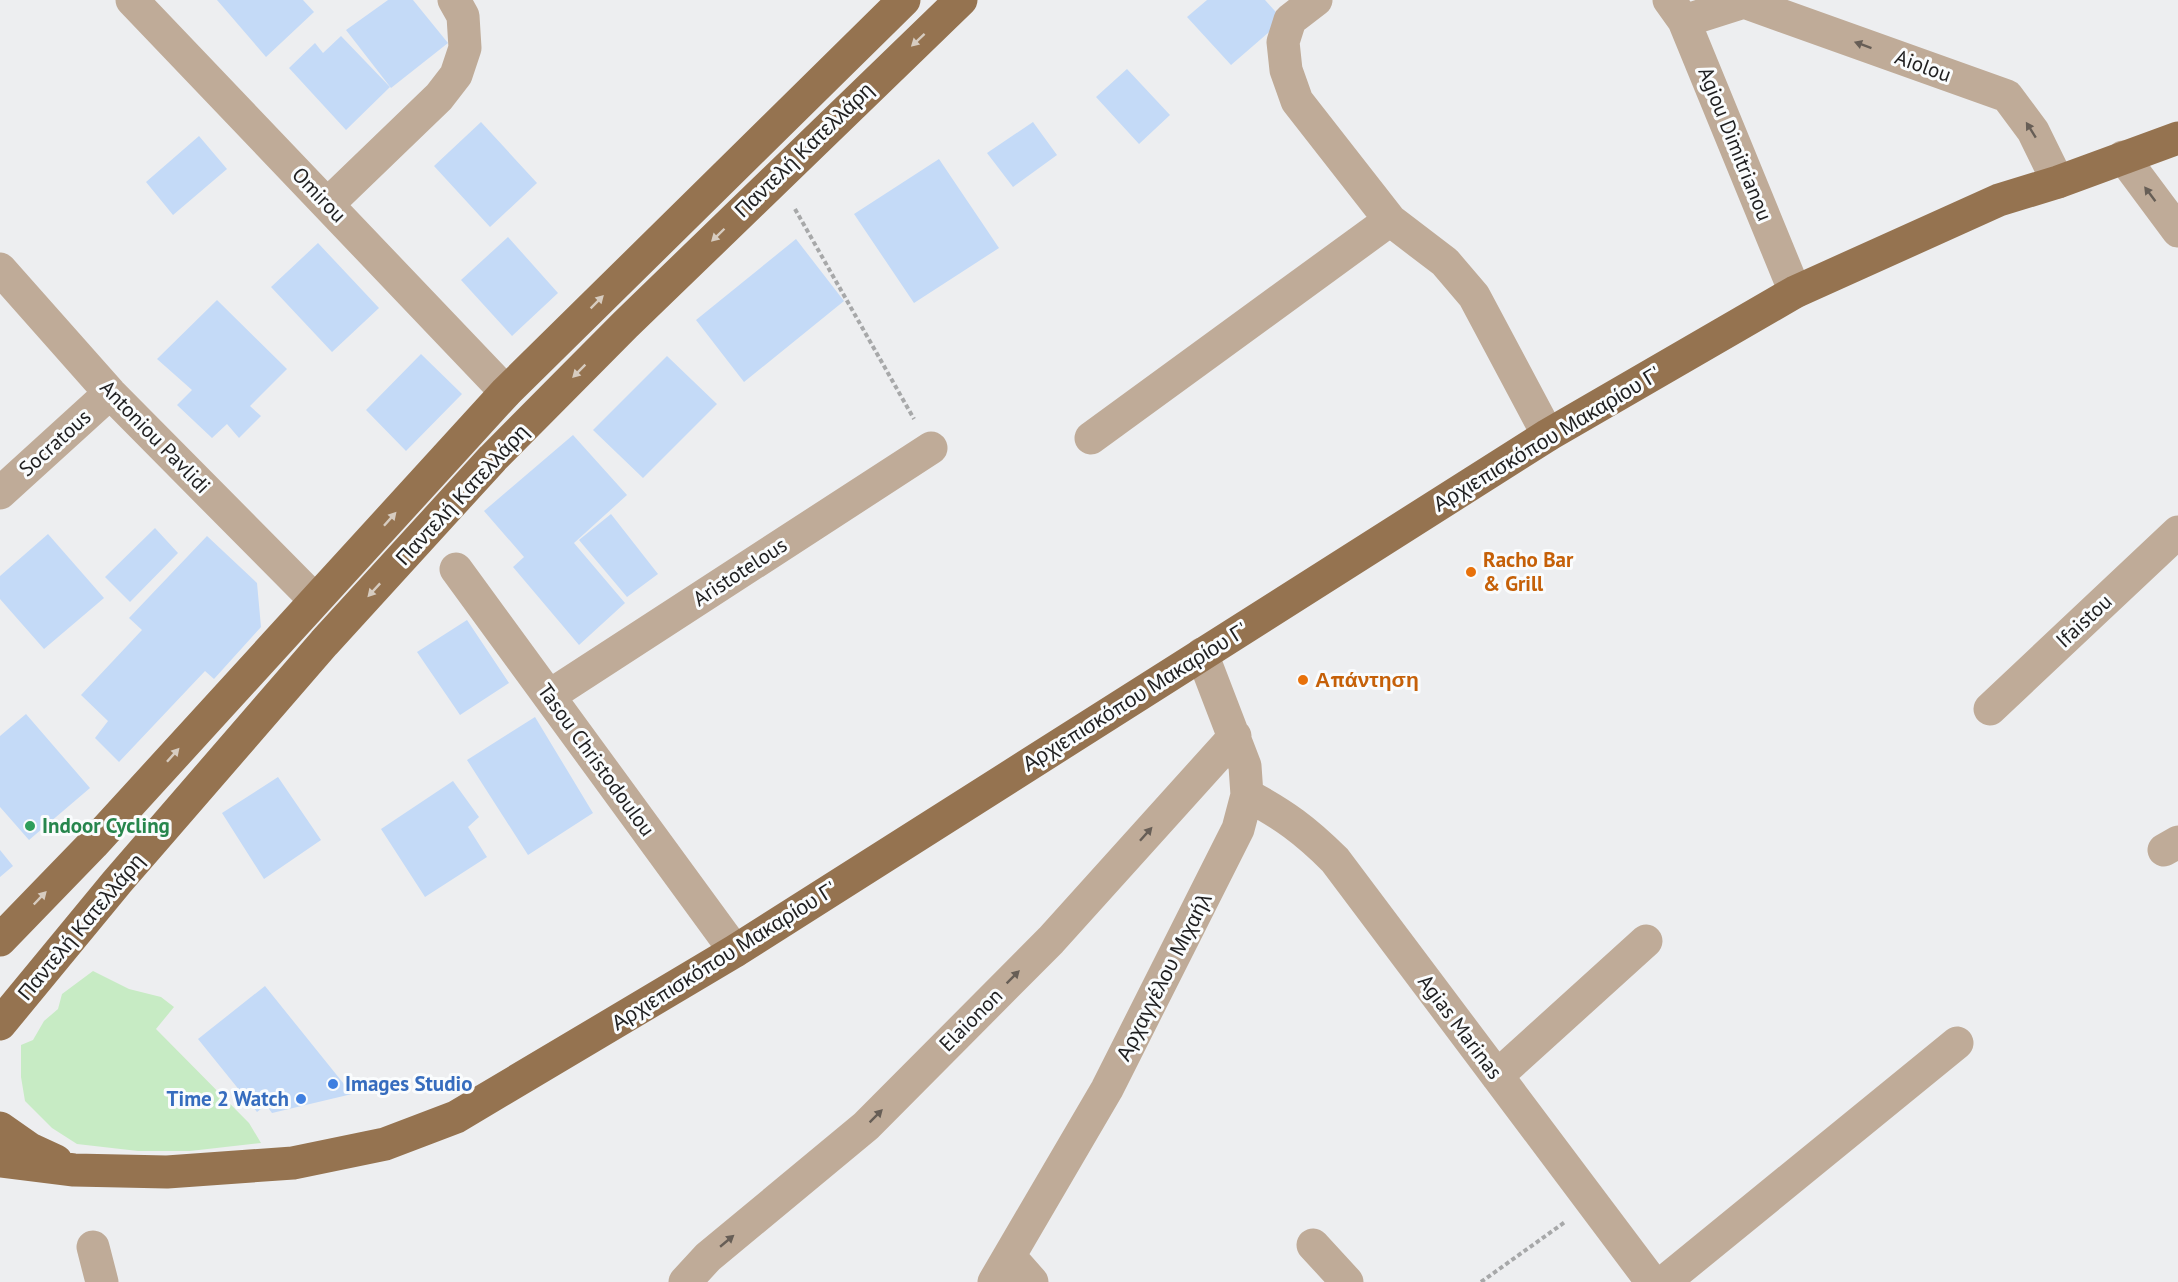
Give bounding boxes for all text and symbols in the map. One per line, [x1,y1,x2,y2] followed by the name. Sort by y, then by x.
[911,33,926,46] one-way arrow
[1854,39,1872,49] one-way arrow
[1891,43,1955,88] street label: Aiolou
[1692,63,1779,225] street label: Agiou Dimitrianou
[728,76,879,223] street label: Παντελή Κατελλάρη
[2026,122,2037,138] one-way arrow
[286,161,352,228] street label: Omirou
[2144,186,2157,202] one-way arrow
[712,227,726,241] one-way arrow
[590,295,604,309] one-way arrow
[1428,360,1665,517] street label: Αρχιεπισκόπου Μακαρίου Γ'
[573,364,587,378] one-way arrow
[94,374,216,499] street label: Antoniou Pavlidi
[13,403,96,482] street label: Socratous
[389,418,534,571] street label: Παντελή Κατελλάρη
[383,511,397,526] one-way arrow
[687,531,792,612] street label: Aristotelous
[1483,546,1574,597] place label: Racho Bar & Grill
[1464,565,1478,579] marker: Racho Bar & Grill
[368,582,381,597] one-way arrow
[2050,588,2117,653] street label: Ifaistou
[1017,616,1252,777] street label: Αρχιεπισκόπου Μακαρίου Γ'
[1315,666,1419,693] place label: Απάντηση
[1296,673,1310,687] marker: Απάντηση
[532,678,661,842] street label: Tasou Christodoulou
[166,748,180,763] one-way arrow
[42,812,170,839] place label: Indoor Cycling
[23,819,37,833] marker: Indoor Cycling
[1139,827,1153,842] one-way arrow
[11,848,150,1006] street label: Παντελή Κατελλάρη
[606,875,841,1036] street label: Αρχιεπισκόπου Μακαρίου Γ'
[1110,888,1218,1065] street label: Αρχαγγέλου Μιχαήλ
[33,892,47,906] one-way arrow
[1412,969,1509,1084] street label: Agias Marinas
[1006,971,1020,985] one-way arrow
[933,982,1008,1057] street label: Elaionon
[345,1070,472,1097] place label: Images Studio
[326,1077,340,1091] marker: Images Studio
[167,1085,289,1112] place label: Time 2 Watch
[294,1092,308,1106] marker: Time 2 Watch
[869,1109,884,1123] one-way arrow
[719,1235,735,1248] one-way arrow

